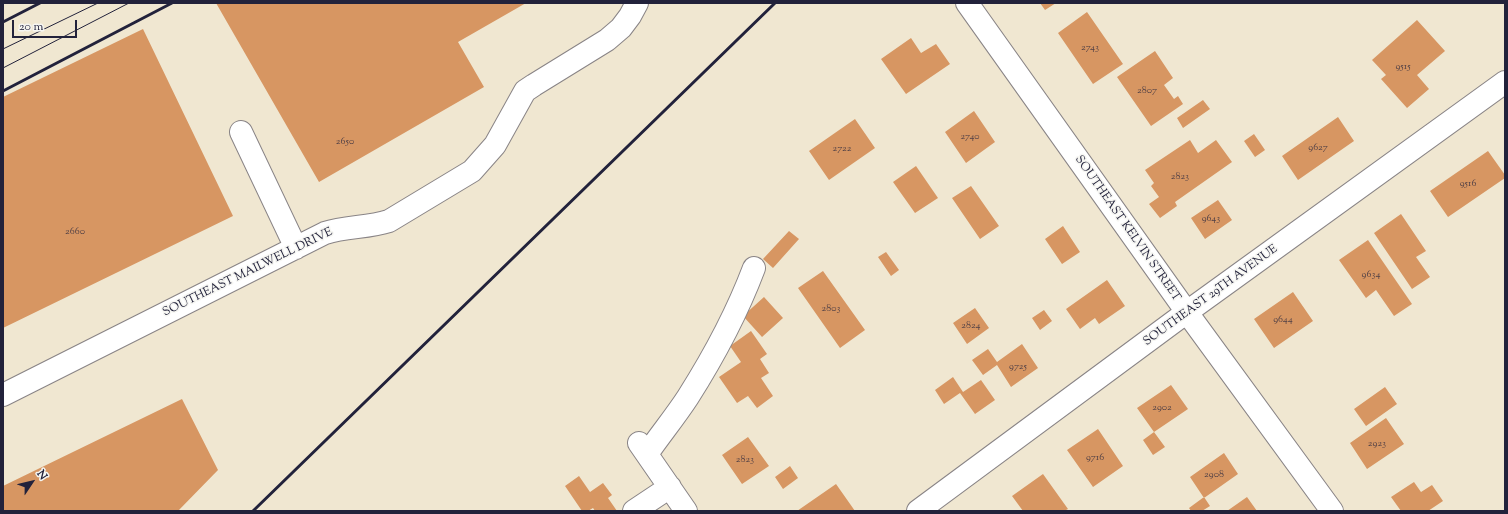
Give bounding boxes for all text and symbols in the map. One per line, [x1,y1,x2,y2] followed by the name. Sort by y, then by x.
[14,12,79,38] scale bar
[19,18,43,36] text: 20 m
[1081,42,1099,54] house number: 2743
[1395,61,1411,73] house number: 9515
[1137,85,1157,97] house number: 2807
[960,131,980,143] house number: 2740
[336,136,354,148] house number: 2650
[1308,142,1328,154] house number: 9627
[833,143,851,155] house number: 2722
[1071,153,1183,305] street label: SOUTHEAST KELVIN STREET
[1171,171,1189,183] house number: 2823
[1460,178,1476,190] house number: 9516
[1202,213,1220,225] house number: 9643
[65,226,85,238] house number: 2660
[161,226,335,320] street label: SOUTHEAST MAILWELL DRIVE
[1141,242,1281,350] street label: SOUTHEAST 29TH AVENUE
[1362,269,1380,281] house number: 9634
[821,303,841,315] house number: 2803
[1273,314,1293,326] house number: 9644
[961,320,981,332] house number: 2824
[1009,361,1027,373] house number: 9725
[1152,402,1172,414] house number: 2902
[1368,438,1386,450] house number: 2923
[1086,452,1104,464] house number: 9716
[736,454,754,466] house number: 2823
[12,462,52,502] north arrow
[33,467,51,483] text: N
[1204,469,1224,481] house number: 2908

